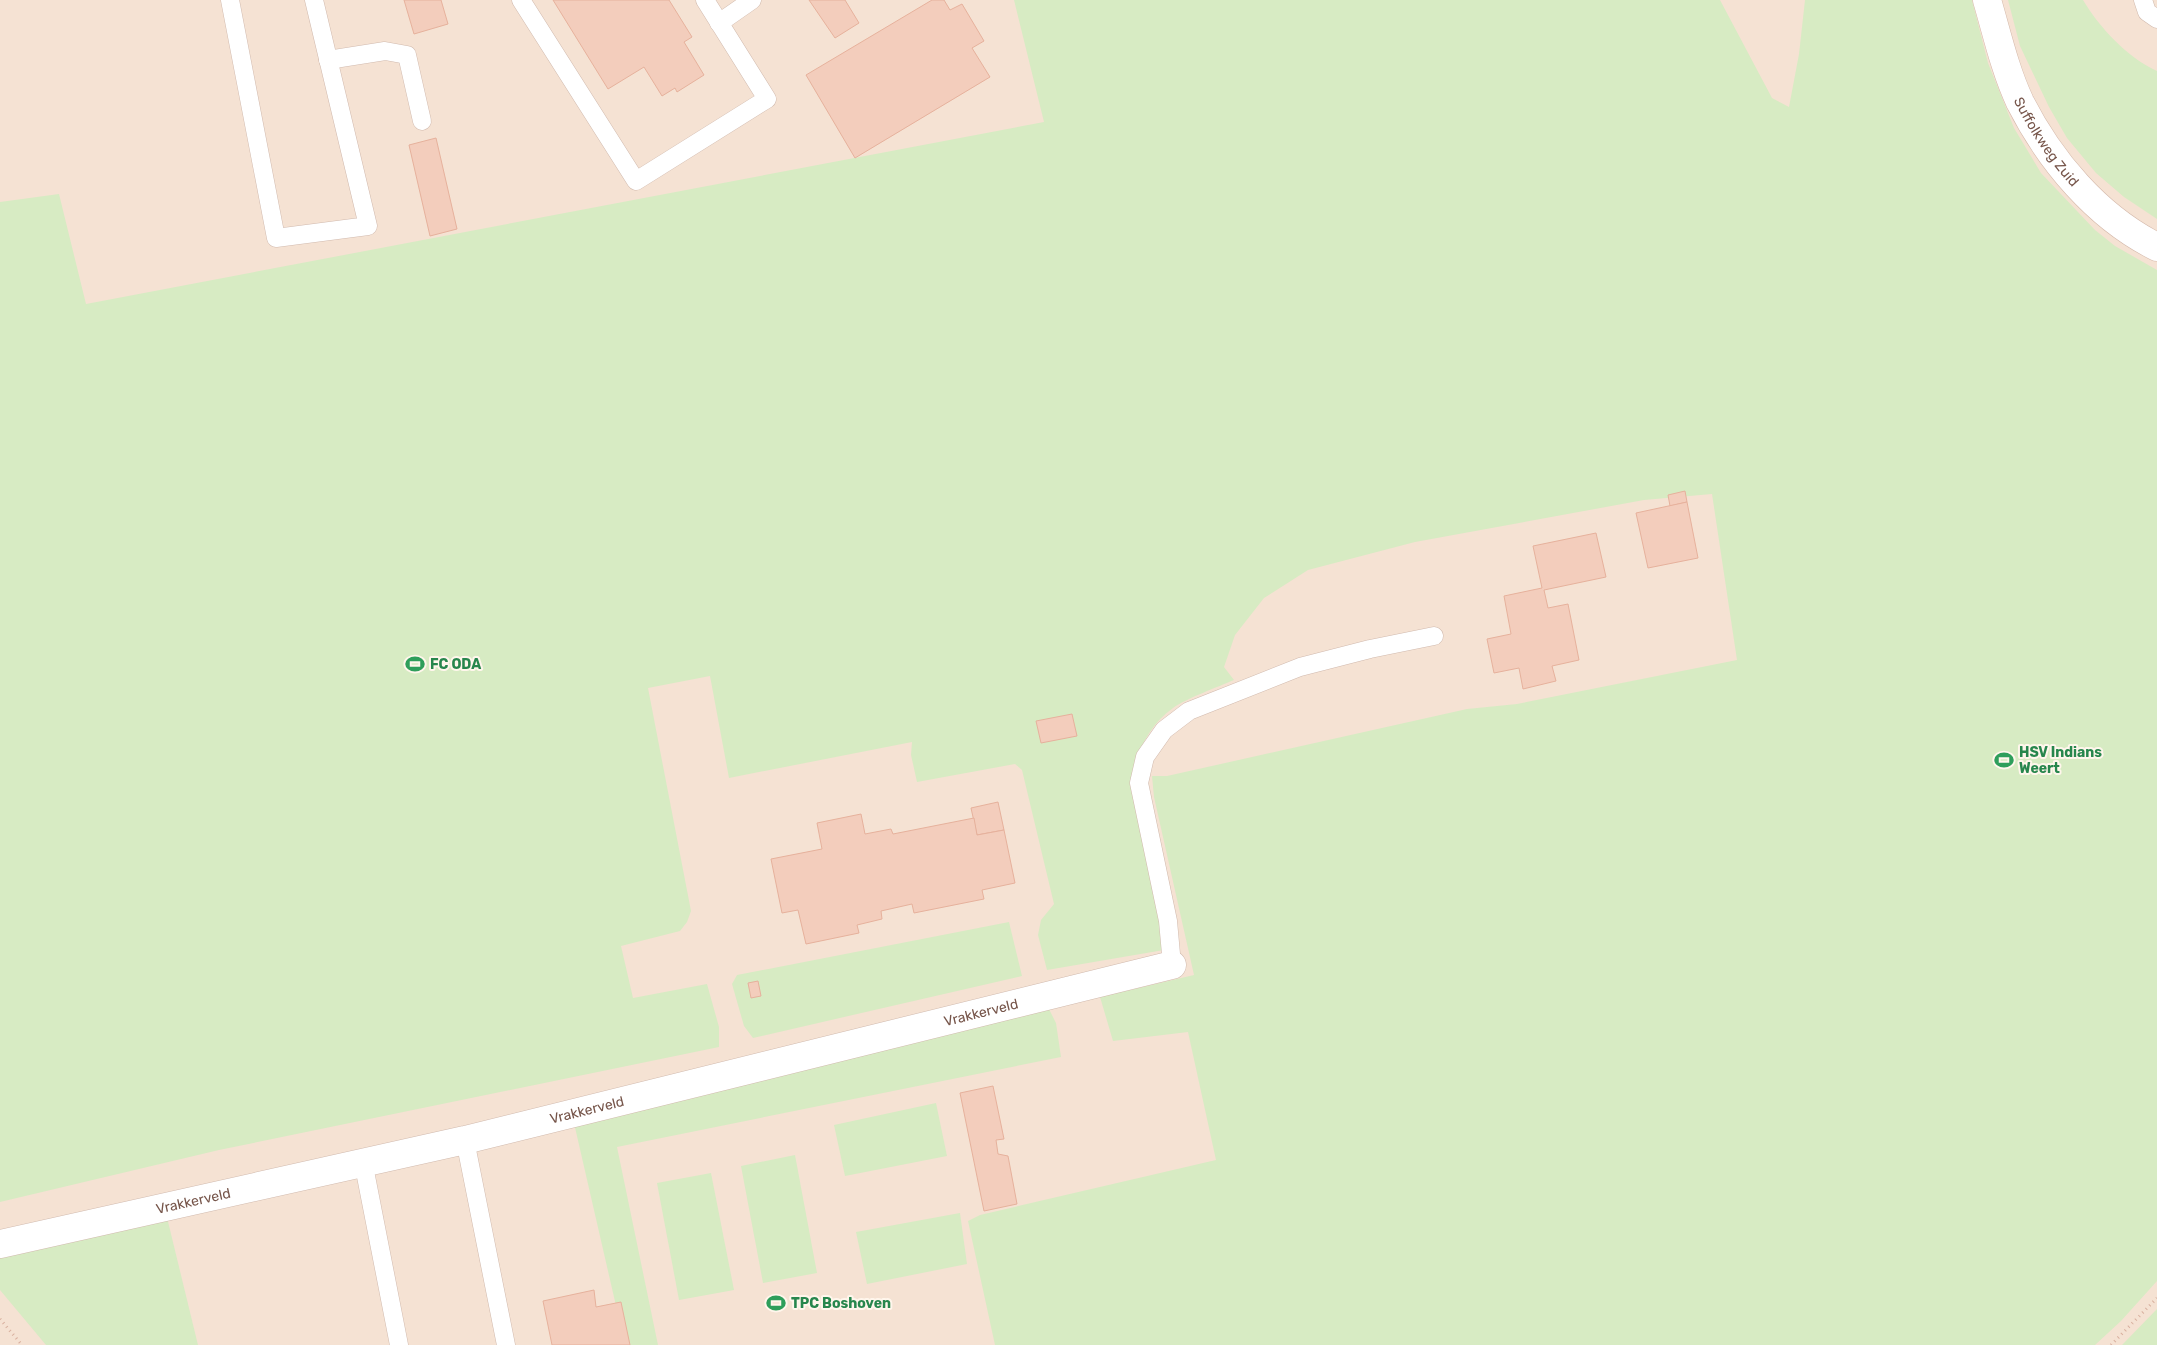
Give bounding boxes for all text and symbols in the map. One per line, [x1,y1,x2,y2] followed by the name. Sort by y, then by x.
[2010,94,2083,190] street label: Suffolkweg Zuid
[404,653,426,675] sports icon: FC ODA
[430,656,481,673] place label: FC ODA
[2019,744,2102,777] place label: HSV Indians Weert
[1993,749,2015,771] sports icon: HSV Indians Weert
[942,995,1020,1030] street label: Vrakkerveld
[548,1092,626,1127] street label: Vrakkerveld
[154,1184,232,1217] street label: Vrakkerveld
[765,1292,787,1314] sports icon: TPC Boshoven
[791,1295,891,1312] place label: TPC Boshoven

